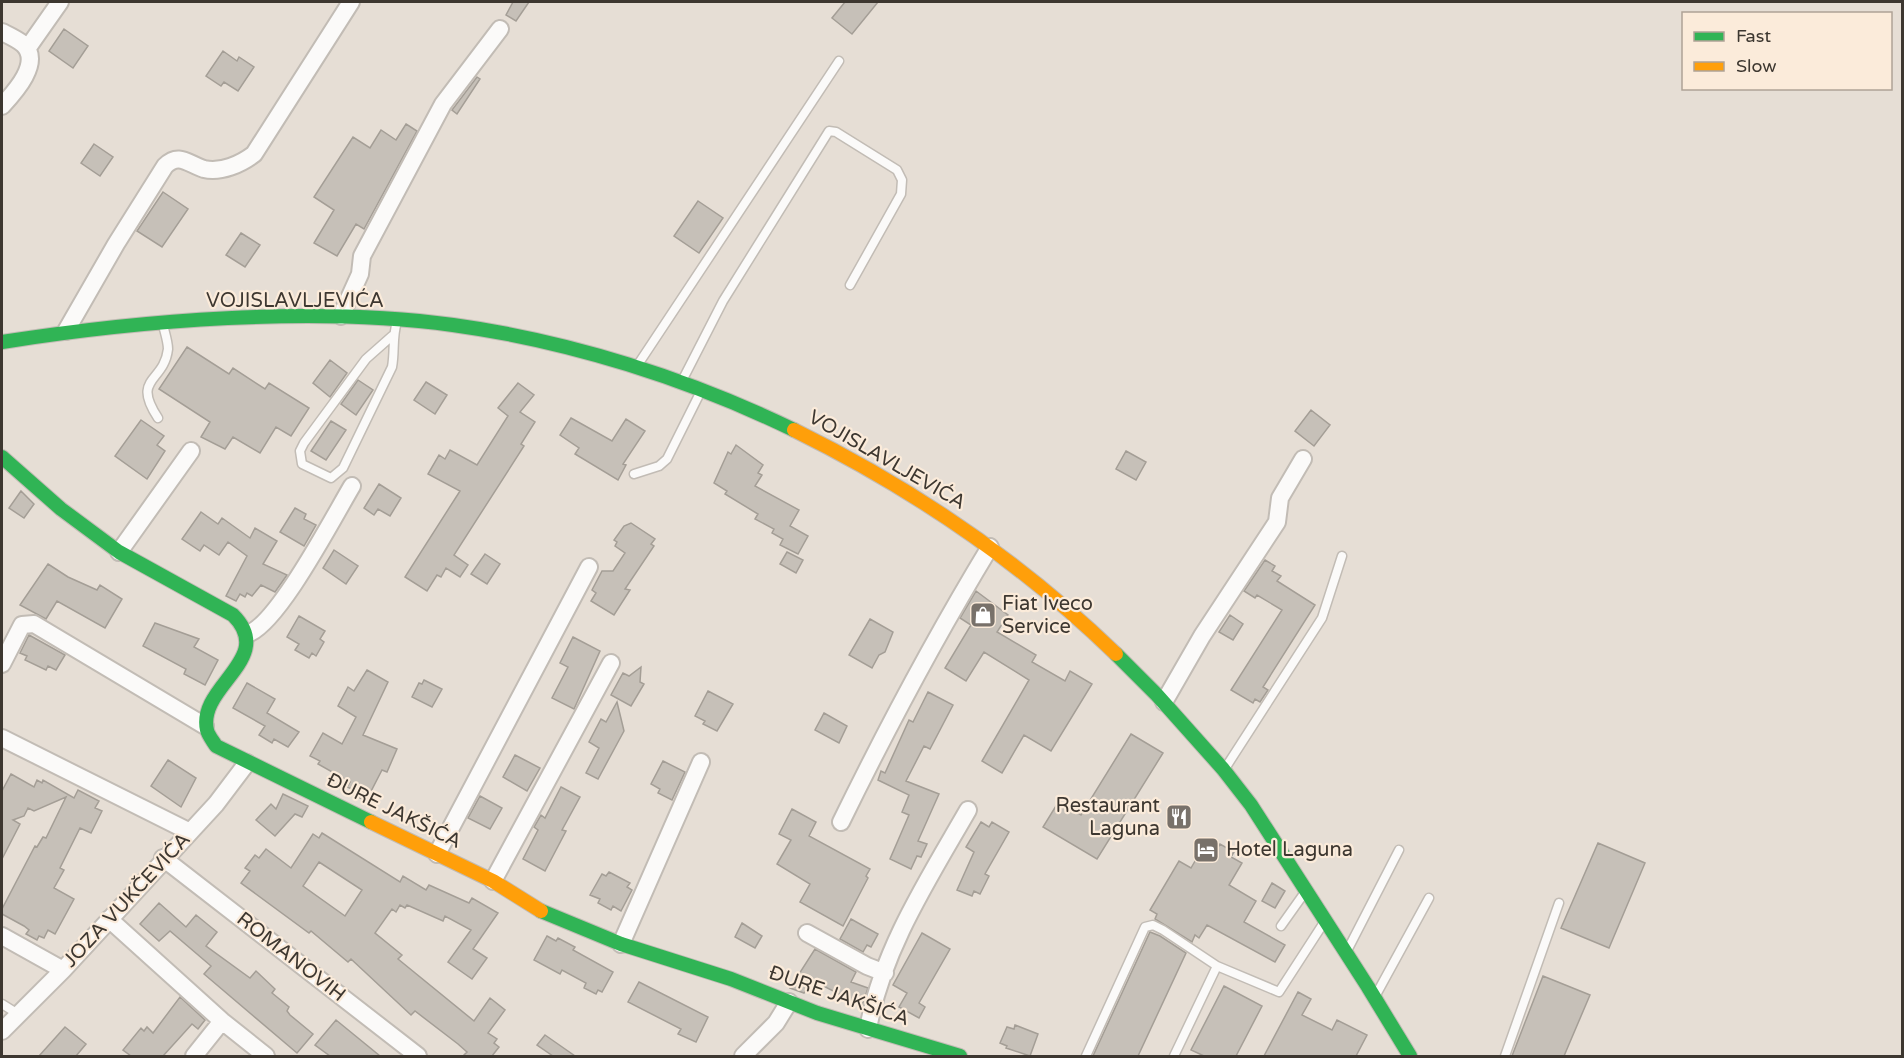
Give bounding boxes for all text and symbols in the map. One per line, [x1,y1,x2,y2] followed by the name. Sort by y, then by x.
[1682,12,1892,90] legend
[1736,25,1771,47] text: Fast
[1736,55,1777,77] text: Slow
[206,288,384,313] street label: VOJISLAVLJEVIĆA
[804,404,971,515] street label: VOJISLAVLJEVIĆA
[1002,592,1093,639] place label: Fiat Iveco Service
[968,600,998,630] shop icon: Fiat Iveco Service
[323,767,466,854] street label: ĐURE JAKŠIĆA
[1055,794,1160,841] place label: Restaurant Laguna
[1164,802,1194,832] restaurant icon: Restaurant Laguna
[58,827,196,972] street label: JOZA VUKČEVIĆA
[1191,835,1221,865] hotel icon: Hotel Laguna
[1226,838,1353,862] place label: Hotel Laguna
[232,907,350,1007] street label: ROMANOVIH
[766,960,913,1031] street label: ĐURE JAKŠIĆA

